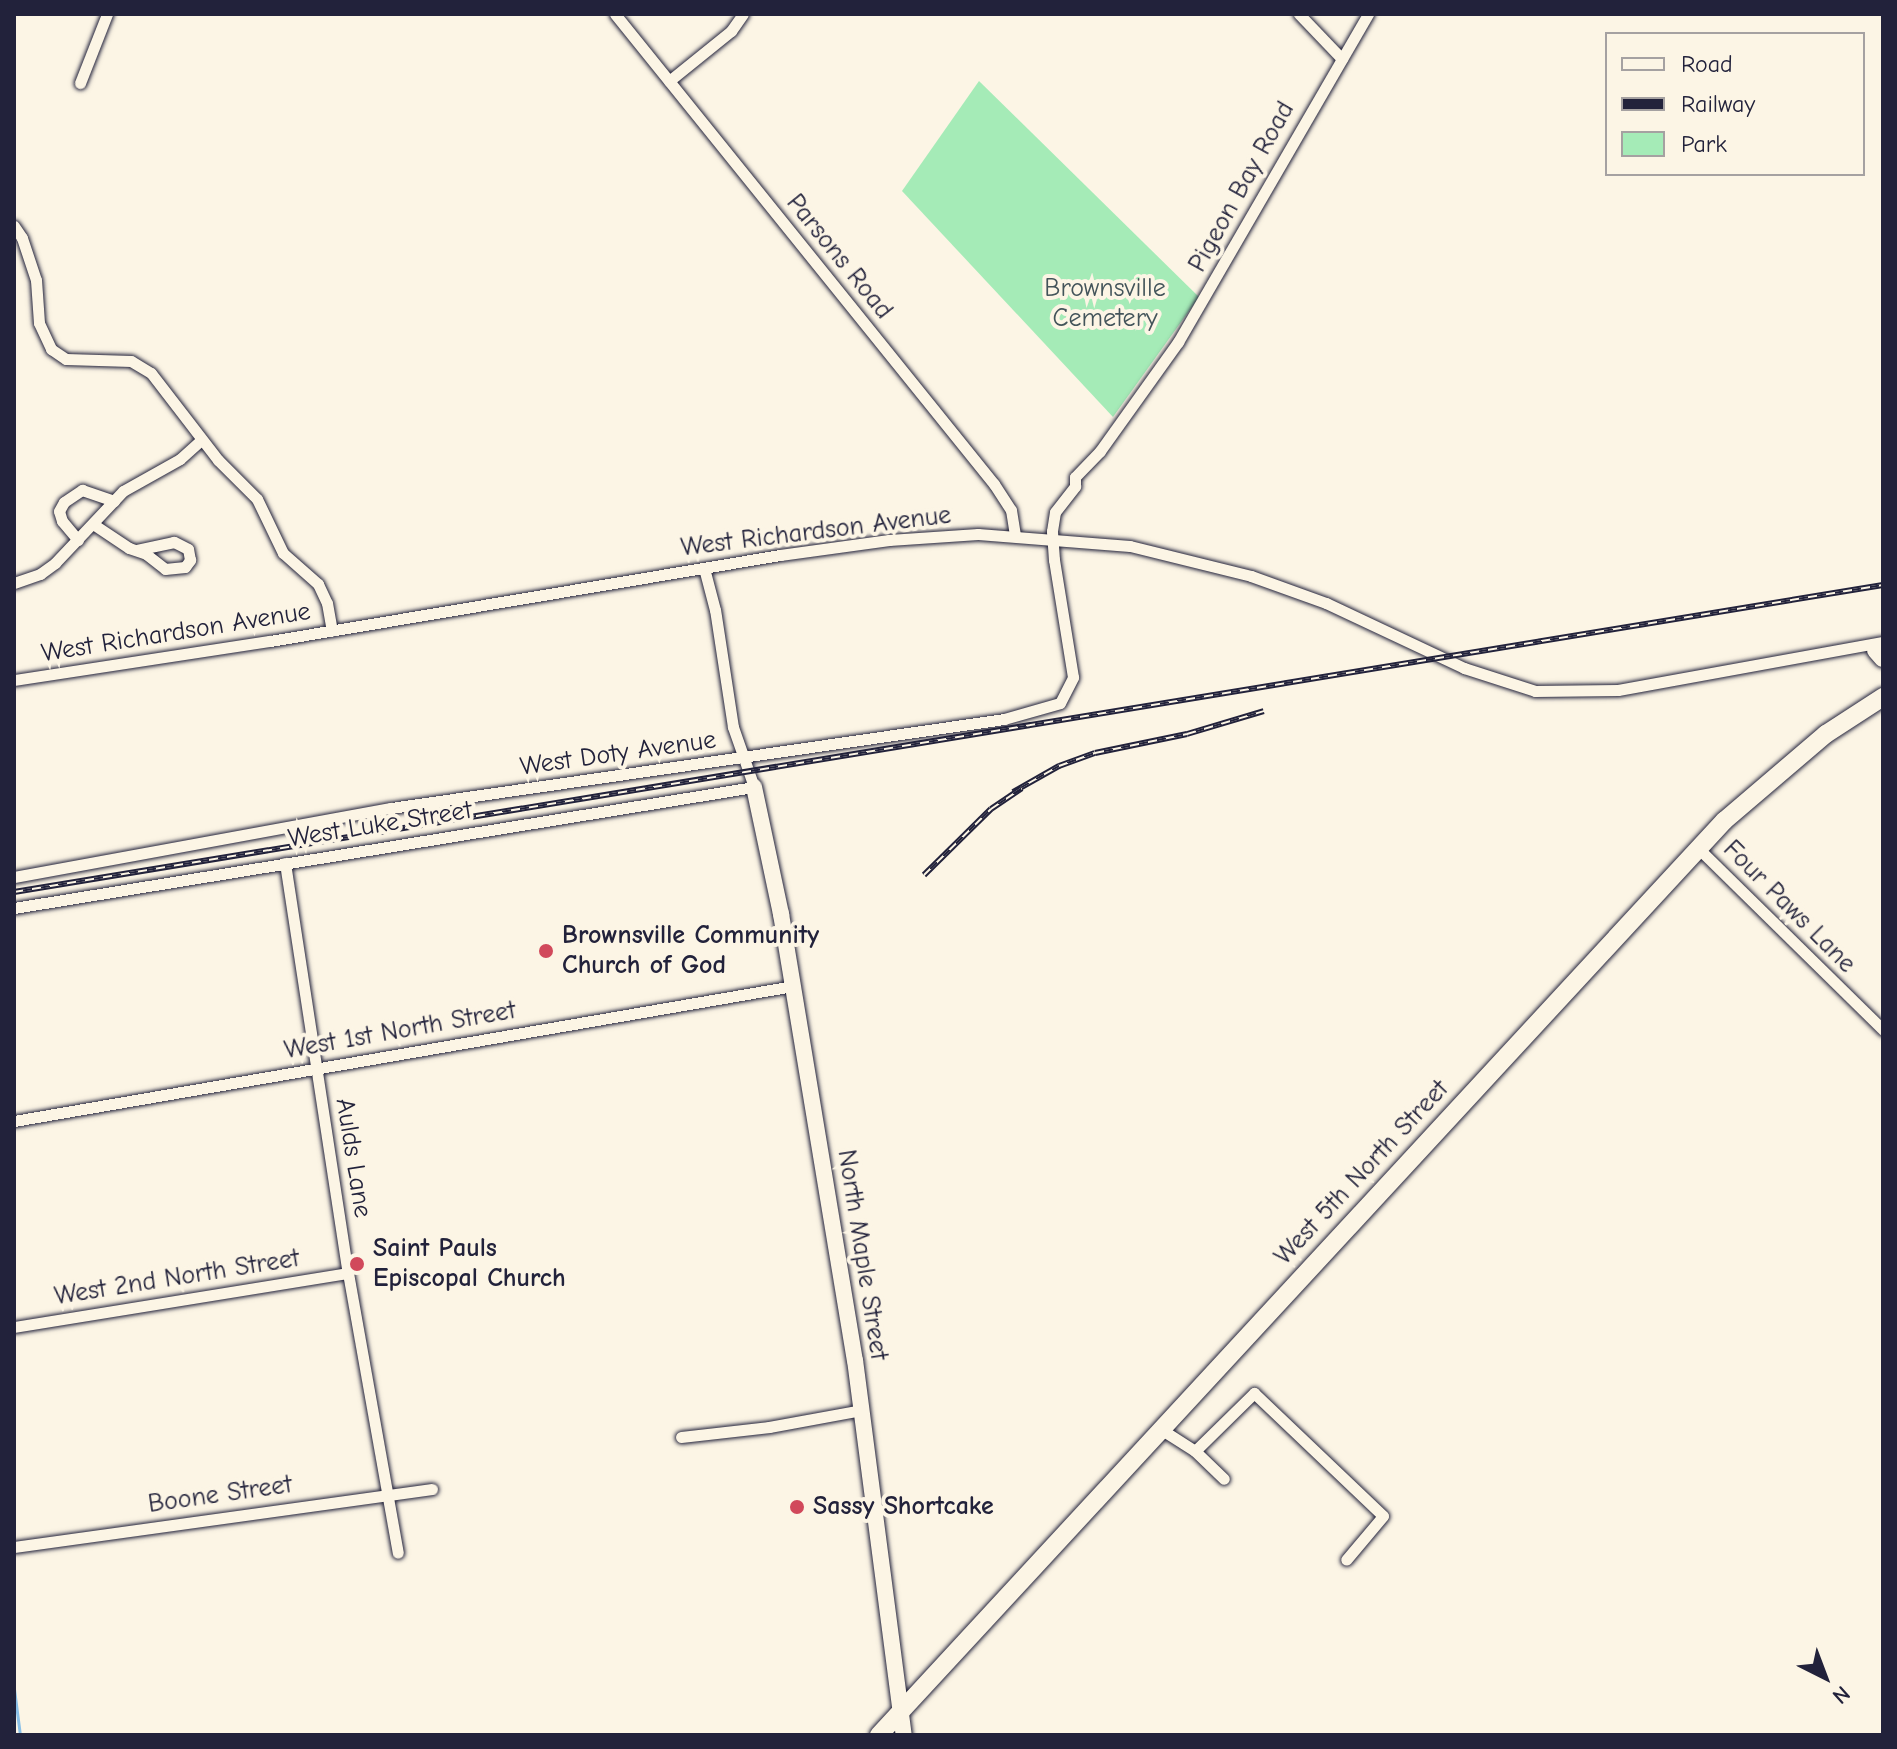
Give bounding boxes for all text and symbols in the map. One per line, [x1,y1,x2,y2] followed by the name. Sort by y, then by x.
[1605,32,1865,176] legend
[1681,50,1733,78] text: Road
[1681,90,1755,118] text: Railway
[1182,96,1302,278] street label: Pigeon Bay Road
[1681,130,1727,158] text: Park
[779,188,899,326] street label: Parsons Road
[1044,273,1166,334] park label: Brownsville Cemetery
[679,500,953,564] street label: West Richardson Avenue
[39,596,313,670] street label: West Richardson Avenue
[518,725,718,783] street label: West Doty Avenue
[286,795,474,855] street label: West Luke Street
[1716,834,1862,980] street label: Four Paws Lane
[562,920,819,982] place label: Brownsville Community Church of God
[537,942,555,960] marker: Brownsville Community Church of God
[282,995,518,1067] street label: West 1st North Street
[1268,1074,1456,1272] street label: West 5th North Street
[328,1096,378,1220] street label: Aulds Lane
[830,1147,894,1363] street label: North Maple Street
[373,1233,566,1294] place label: Saint Pauls Episcopal Church
[52,1243,302,1313] street label: West 2nd North Street
[348,1255,366,1273] marker: Saint Pauls Episcopal Church
[146,1469,294,1521] street label: Boone Street
[813,1491,994,1523] place label: Sassy Shortcake
[788,1498,806,1516] marker: Sassy Shortcake
[1785,1637,1865,1717] north arrow
[1827,1680,1855,1709] text: N

